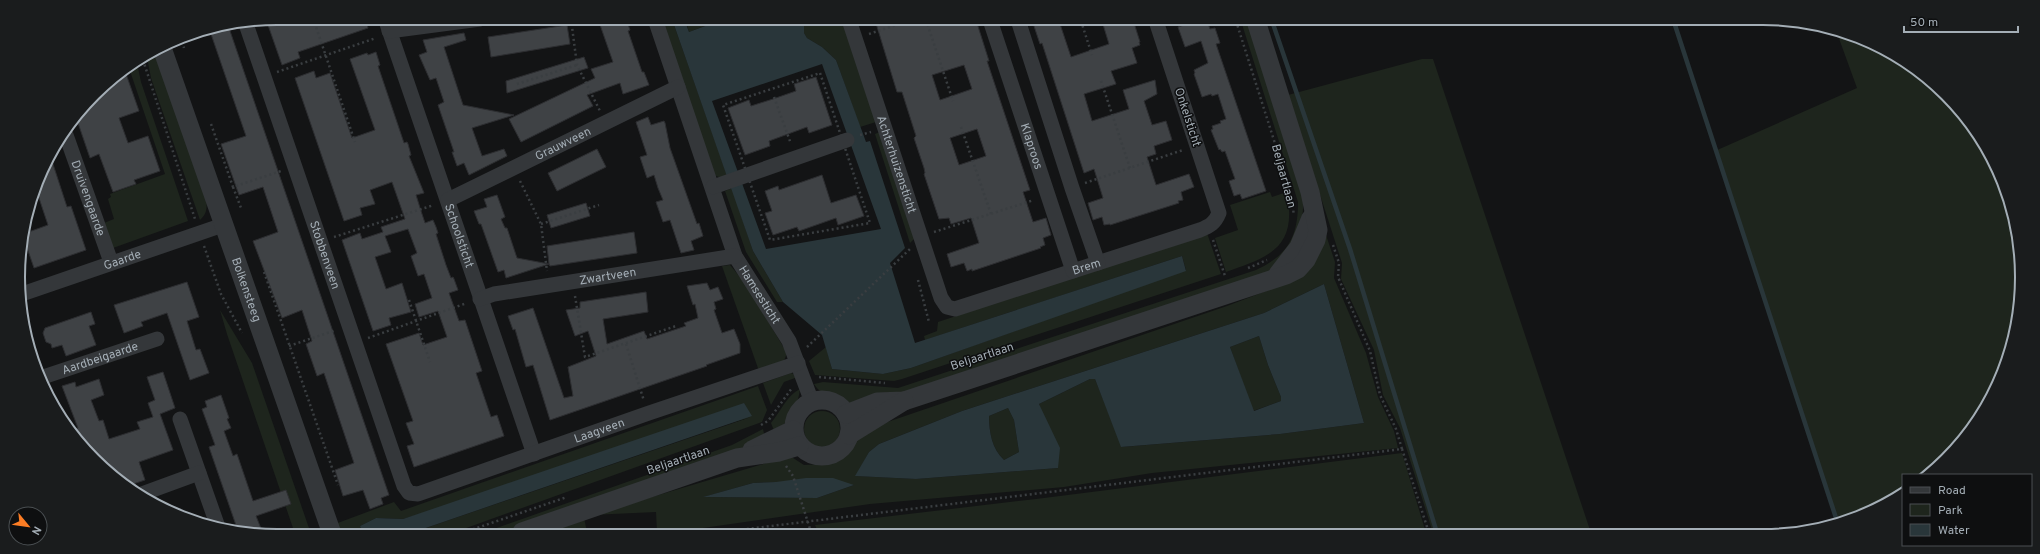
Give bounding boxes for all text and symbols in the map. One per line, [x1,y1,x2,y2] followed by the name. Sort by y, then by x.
[1904,8,2018,34] scale bar
[1910,15,1938,31] text: 50 m
[1170,86,1204,149] street label: Onkelsticht
[872,114,919,216] street label: Achterhuizensticht
[1016,121,1046,172] street label: Klaproos
[533,124,594,165] street label: Grauwveen
[1267,142,1299,210] street label: Beljaartlaan
[67,158,108,239] street label: Druivengaarde
[440,202,477,270] street label: Schoolsticht
[305,219,343,292] street label: Stobbenveen
[102,247,143,274] street label: Gaarde
[227,256,264,324] street label: Bolkensteeg
[1070,256,1103,280] street label: Brem
[734,263,783,328] street label: Hamsesticht
[578,265,637,289] street label: Zwartveen
[60,339,140,379] street label: Aardbeigaarde
[949,339,1016,375] street label: Beljaartlaan
[572,415,627,448] street label: Laagveen
[645,443,712,479] street label: Beljaartlaan
[1902,474,2032,546] legend
[1938,483,1966,499] text: Road
[1938,503,1963,519] text: Park
[8,506,48,546] north arrow
[1938,523,1970,539] text: Water
[28,524,44,537] text: N

